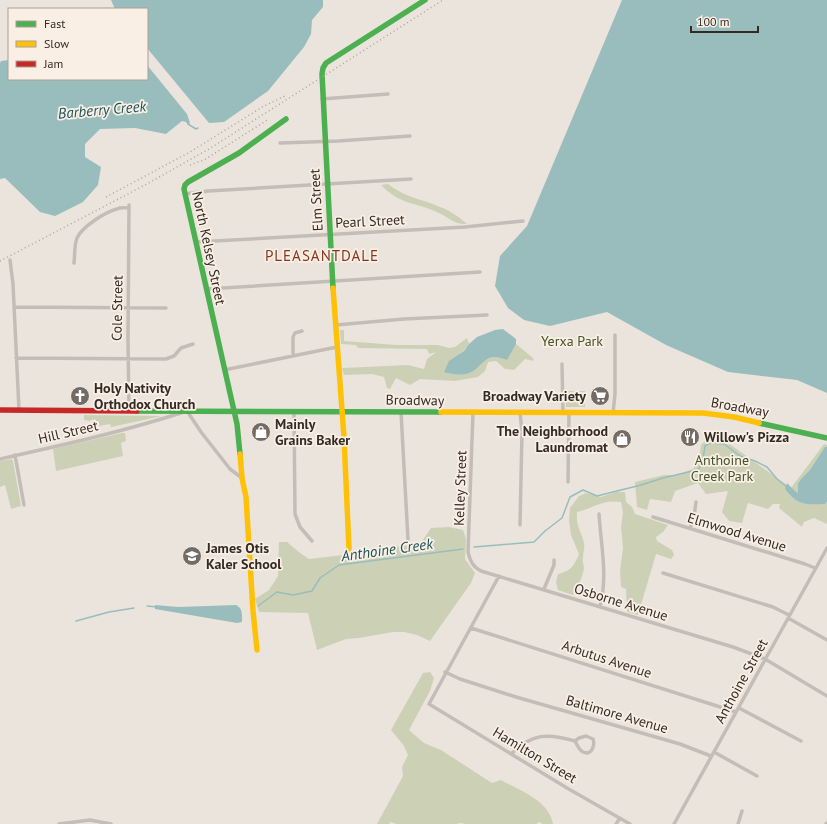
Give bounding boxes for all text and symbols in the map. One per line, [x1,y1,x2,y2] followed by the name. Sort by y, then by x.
[8,8,148,80] legend
[691,8,758,34] scale bar
[697,14,730,29] text: 100 m
[44,16,65,31] text: Fast
[44,36,69,51] text: Slow
[43,56,63,71] text: Jam
[57,96,148,123] water label: Barberry Creek
[305,168,327,232] street label: Elm Street
[188,190,230,307] street label: North Kelsey Street
[335,210,406,232] street label: Pearl Street
[265,246,379,265] district label: PLEASANTDALE
[107,275,127,341] street label: Cole Street
[541,332,603,350] park label: Yerxa Park
[94,379,195,413] place label: Holy Nativity Orthodox Church
[69,385,91,407] church icon: Holy Nativity Orthodox Church
[589,385,611,407] supermarket icon: Broadway Variety
[483,387,586,405] place label: Broadway Variety
[386,390,445,410] street label: Broadway
[710,393,771,421] street label: Broadway
[275,415,350,449] place label: Mainly Grains Baker
[36,416,100,448] street label: Hill Street
[250,421,272,443] shop icon: Mainly Grains Baker
[496,422,608,456] place label: The Neighborhood Laundromat
[679,426,701,448] restaurant icon: Willow's Pizza
[611,428,633,450] shop icon: The Neighborhood Laundromat
[704,428,789,446] place label: Willow's Pizza
[450,450,470,526] street label: Kelley Street
[691,451,753,485] park label: Anthoine Creek Park
[685,508,789,556] street label: Elmwood Avenue
[339,534,435,565] water label: Anthoine Creek
[205,539,282,573] place label: James Otis Kaler School
[181,545,203,567] school or university icon: James Otis Kaler School
[572,579,670,625] street label: Osborne Avenue
[710,635,772,726] street label: Anthoine Street
[560,636,654,682] street label: Arbutus Avenue
[564,691,670,737] street label: Baltimore Avenue
[490,723,580,787] street label: Hamilton Street

